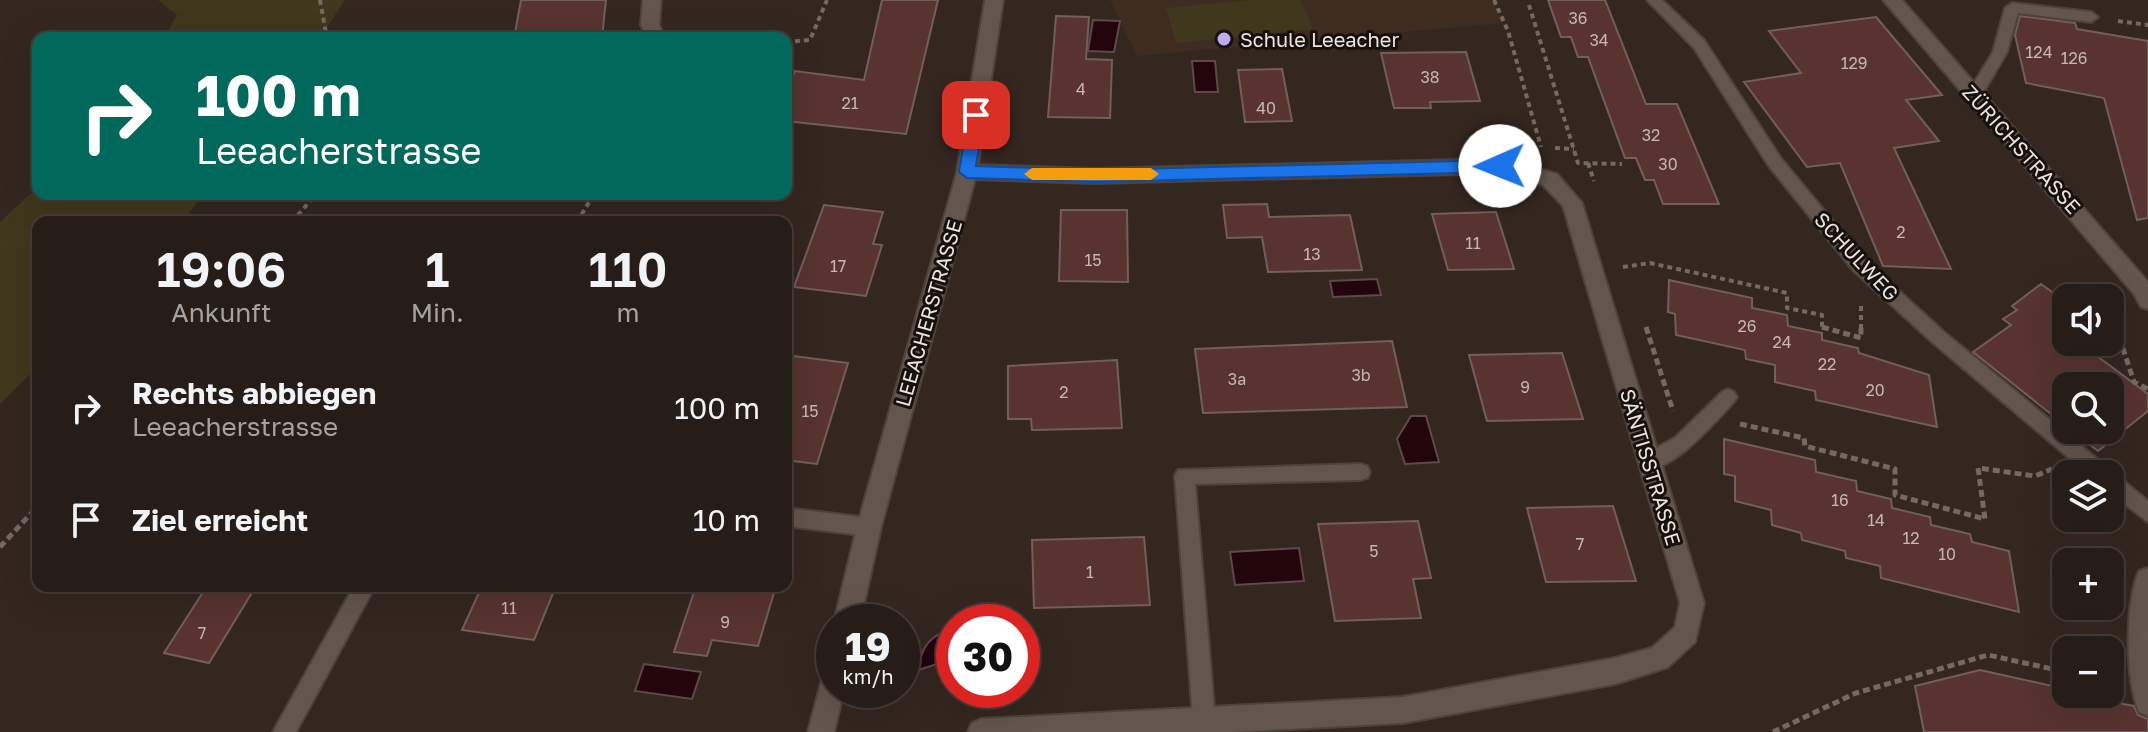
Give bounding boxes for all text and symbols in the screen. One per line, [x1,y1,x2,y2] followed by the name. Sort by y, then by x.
[1568,8,1588,28] house number: 36
[1240,27,1399,51] place label: Schule Leeacher
[1215,30,1233,48] marker: Schule Leeacher
[1589,30,1609,50] house number: 34
[2026,42,2052,62] house number: 124
[2061,48,2087,68] house number: 126
[1841,53,1867,73] house number: 129
[196,61,361,128] text: 100 m
[64,64,168,168] icon: right
[1420,67,1440,87] house number: 38
[1076,79,1086,99] house number: 4
[1958,80,2086,218] street label: ZÜRICHSTRASSE
[942,81,1010,149] pin
[841,93,859,113] house number: 21
[954,93,998,137] icon: arrive
[1256,98,1276,118] house number: 40
[1458,124,1542,208] position arrow
[1642,125,1660,145] house number: 32
[196,129,481,172] text: Leeacherstrasse
[1658,154,1678,174] house number: 30
[1810,207,1904,305] street label: SCHULWEG
[890,217,966,409] street label: LEEACHERSTRASSE
[1896,222,1906,242] house number: 2
[1465,233,1481,253] house number: 11
[157,240,286,298] text: 19:06
[425,240,449,298] text: 1
[588,240,667,298] text: 110
[1303,244,1321,264] house number: 13
[1084,250,1102,270] house number: 15
[830,256,846,276] house number: 17
[2052,284,2124,708] map controls
[2052,284,2124,356] button: sound
[171,297,271,328] text: Ankunft
[411,297,464,328] text: Min.
[616,297,639,328] text: m
[1738,316,1756,336] house number: 26
[1772,332,1792,352] house number: 24
[1818,354,1836,374] house number: 22
[1351,365,1371,385] house number: 3b
[1228,369,1246,389] house number: 3a
[2052,372,2124,444] button: search
[132,375,376,411] text: Rechts abbiegen
[1520,377,1530,397] house number: 9
[1865,380,1885,400] house number: 20
[1059,382,1069,402] house number: 2
[64,386,108,430] icon: right
[1616,386,1686,548] street label: SÄNTISSTRASSE
[674,390,760,426] text: 100 m
[801,401,819,421] house number: 15
[132,411,338,442] text: Leeacherstrasse
[2052,460,2124,532] button: layers
[1831,490,1849,510] house number: 16
[64,498,108,542] icon: arrive
[132,502,308,538] text: Ziel erreicht
[693,502,760,538] text: 10 m
[1867,510,1885,530] house number: 14
[1902,528,1920,548] house number: 12
[1576,534,1584,554] house number: 7
[1369,541,1379,561] house number: 5
[1938,544,1956,564] house number: 10
[2052,548,2124,620] button: +
[1086,562,1094,582] house number: 1
[501,598,517,618] house number: 11
[936,604,1040,708] speed limit sign: 30
[720,612,730,632] house number: 9
[845,622,891,670] text: 19
[198,623,206,643] house number: 7
[2052,636,2124,708] button: −
[843,664,893,688] text: km/h

